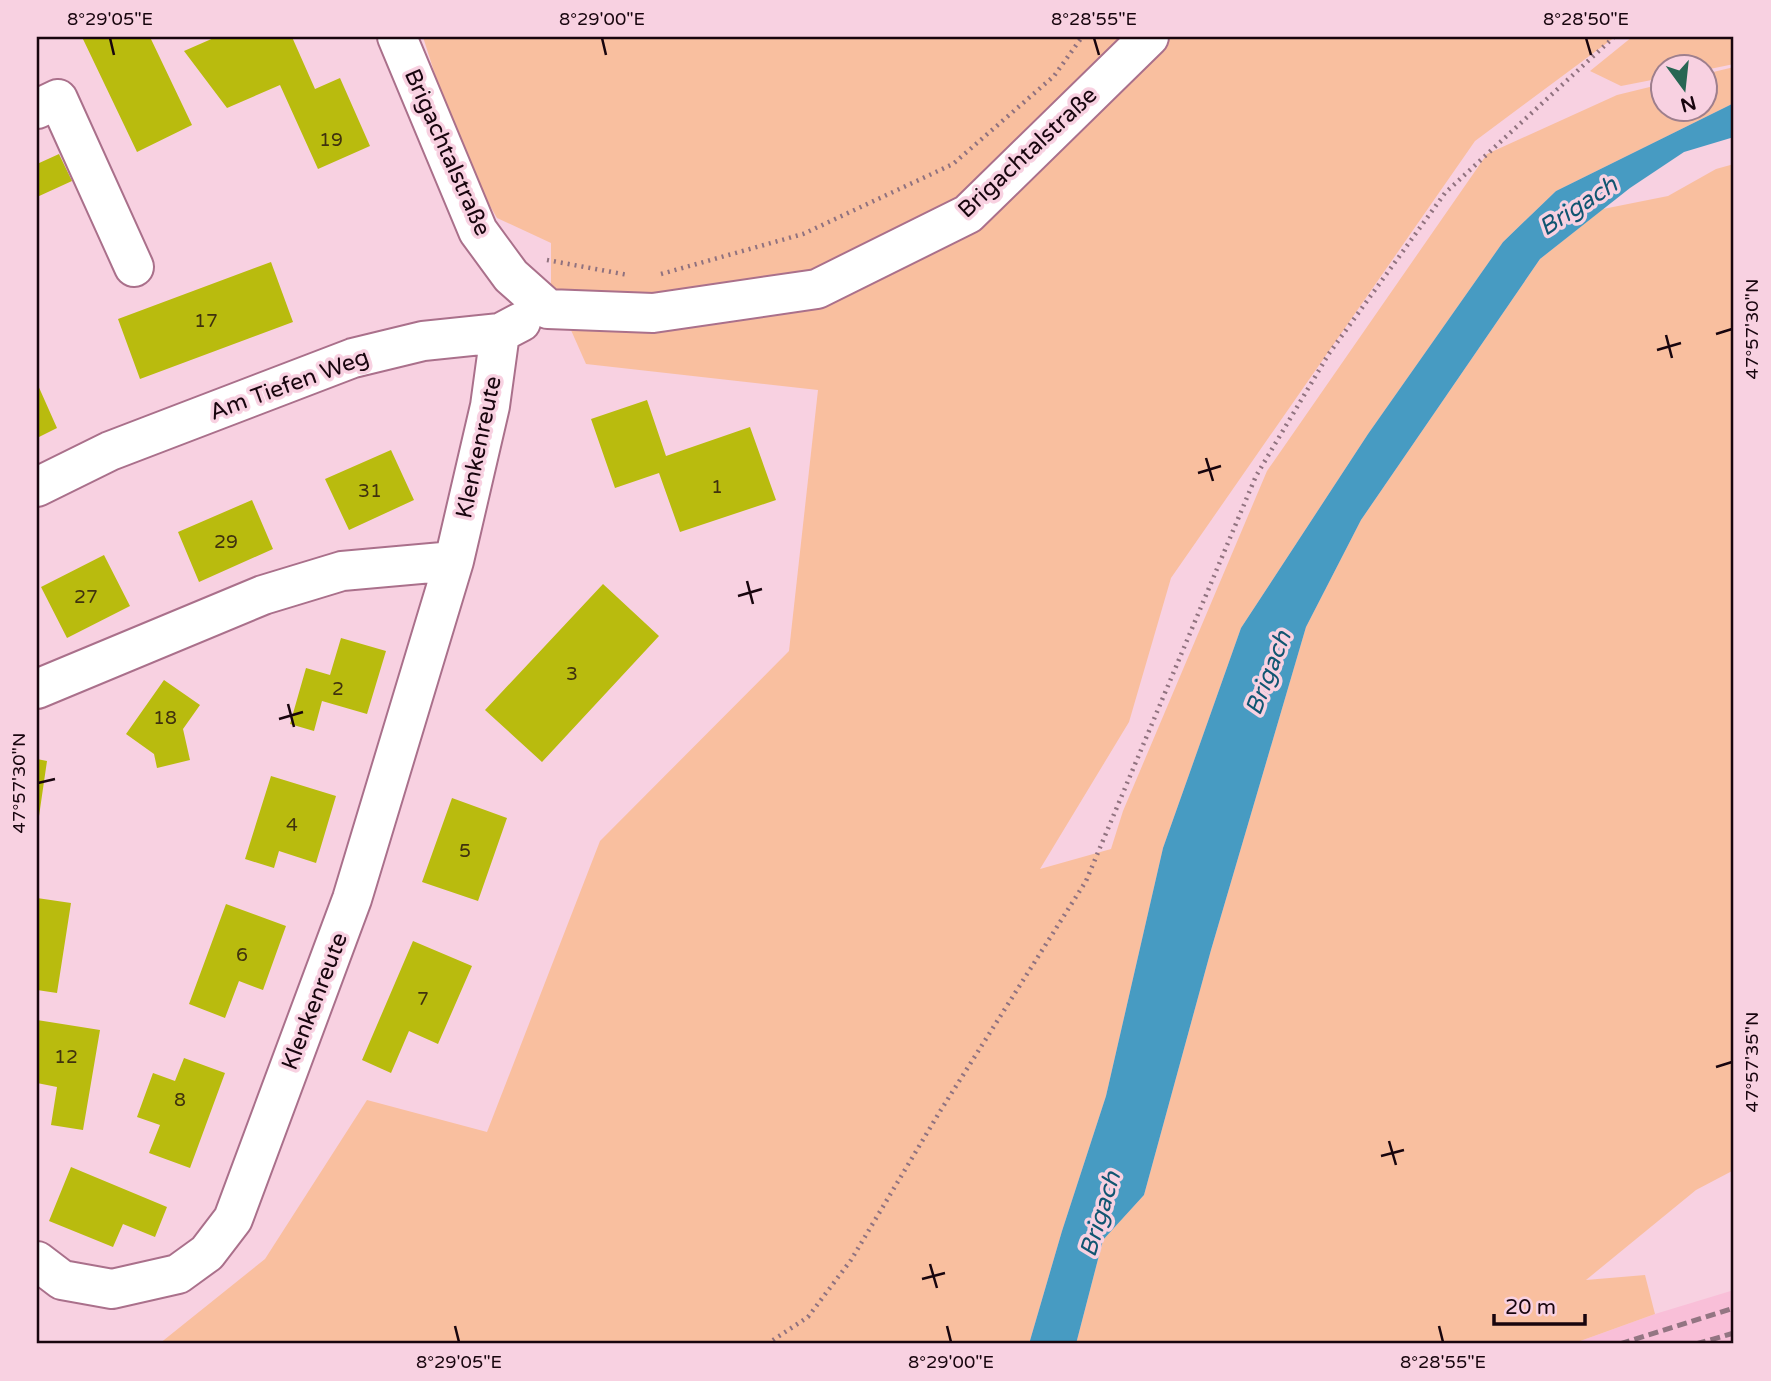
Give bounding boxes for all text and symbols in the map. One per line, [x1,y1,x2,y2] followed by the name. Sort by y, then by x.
[67,8,153,30] text: 8°29'05"E
[559,8,645,30] text: 8°29'00"E
[1051,8,1137,30] text: 8°28'55"E
[1543,8,1629,30] text: 8°28'50"E
[1648,52,1718,122] north arrow
[398,65,496,240] street label: Brigachtalstraße
[952,81,1103,224] street label: Brigachtalstraße
[1678,91,1698,116] text: N
[319,129,343,151] house number: 19
[1534,170,1624,242] water label: Brigach
[1741,279,1763,379] text: 47°57'30"N
[194,310,218,332] house number: 17
[206,343,373,427] street label: Am Tiefen Weg
[450,374,508,521] street label: Klenkenreute
[711,476,723,498] house number: 1
[358,480,382,502] house number: 31
[214,531,238,553] house number: 29
[74,586,98,608] house number: 27
[1239,626,1298,719] water label: Brigach
[566,663,578,685] house number: 3
[332,678,344,700] house number: 2
[153,707,177,729] house number: 18
[8,733,30,833] text: 47°57'30"N
[286,814,298,836] house number: 4
[459,840,471,862] house number: 5
[276,929,354,1074] street label: Klenkenreute
[236,944,248,966] house number: 6
[417,988,429,1010] house number: 7
[1741,1012,1763,1112] text: 47°57'35"N
[54,1046,78,1068] house number: 12
[174,1089,186,1111] house number: 8
[1074,1167,1128,1260] water label: Brigach
[1494,1283,1586,1327] scale bar
[1505,1295,1556,1320] text: 20 m
[416,1351,502,1373] text: 8°29'05"E
[908,1351,994,1373] text: 8°29'00"E
[1400,1351,1486,1373] text: 8°28'55"E

